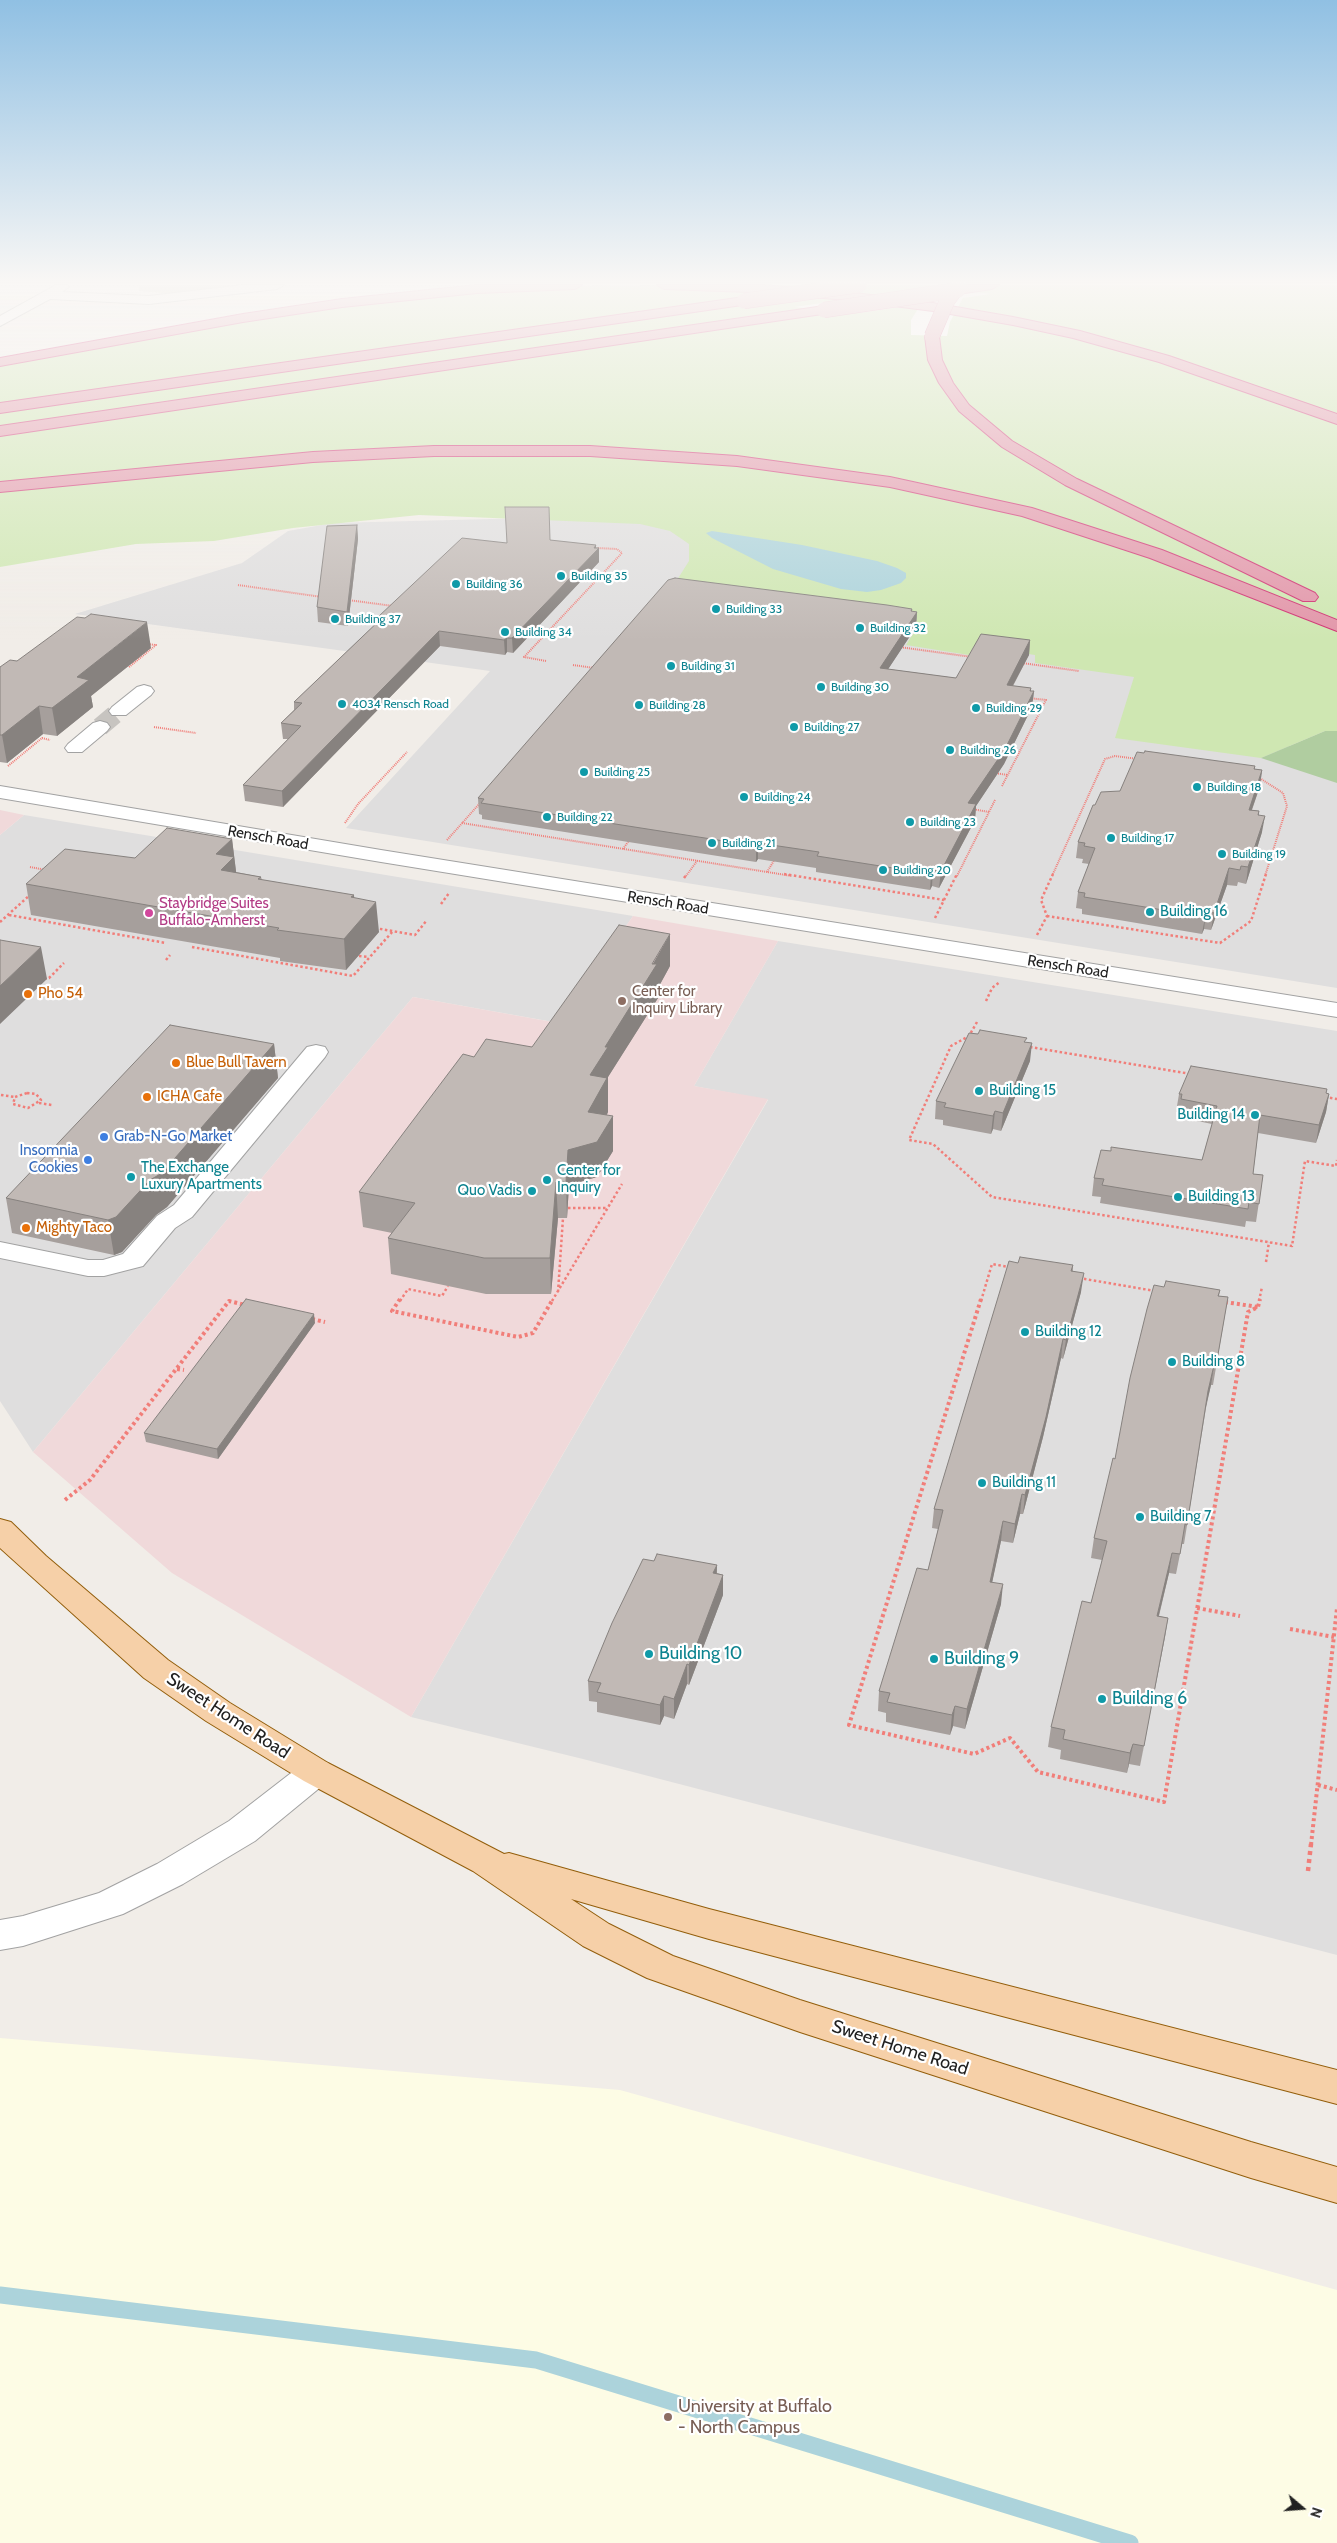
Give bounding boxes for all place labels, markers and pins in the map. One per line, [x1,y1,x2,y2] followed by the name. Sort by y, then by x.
[571,569,627,583] place label: Building 35
[555,570,567,582] marker: Building 35
[466,577,523,591] place label: Building 36
[450,578,462,590] marker: Building 36
[726,602,782,616] place label: Building 33
[710,603,722,615] marker: Building 33
[345,612,401,626] place label: Building 37
[329,613,341,625] marker: Building 37
[870,621,926,635] place label: Building 32
[854,622,866,634] marker: Building 32
[515,625,572,639] place label: Building 34
[499,626,511,638] marker: Building 34
[681,659,735,673] place label: Building 31
[665,660,677,672] marker: Building 31
[831,680,889,694] place label: Building 30
[815,681,827,693] marker: Building 30
[352,697,449,711] place label: 4034 Rensch Road
[336,698,348,710] marker: 4034 Rensch Road
[649,698,706,712] place label: Building 28
[633,699,645,711] marker: Building 28
[986,701,1042,715] place label: Building 29
[970,702,982,714] marker: Building 29
[804,720,860,734] place label: Building 27
[788,721,800,733] marker: Building 27
[960,743,1016,757] place label: Building 26
[944,744,956,756] marker: Building 26
[594,765,650,779] place label: Building 25
[578,766,590,778] marker: Building 25
[1207,780,1261,794] place label: Building 18
[1191,781,1203,793] marker: Building 18
[754,790,811,804] place label: Building 24
[738,791,750,803] marker: Building 24
[557,810,613,824] place label: Building 22
[541,811,553,823] marker: Building 22
[920,815,976,829] place label: Building 23
[904,816,916,828] marker: Building 23
[1121,831,1174,845] place label: Building 17
[1105,832,1117,844] marker: Building 17
[722,836,775,850] place label: Building 21
[706,837,718,849] marker: Building 21
[1232,847,1286,861] place label: Building 19
[1216,848,1228,860] marker: Building 19
[893,863,951,877] place label: Building 20
[877,864,889,876] marker: Building 20
[159,895,269,930] place label: Staybridge Suites Buffalo-Amherst
[1160,903,1228,921] place label: Building 16
[1144,906,1156,918] marker: Building 16
[143,907,155,919] marker: Staybridge Suites Buffalo-Amherst
[632,983,722,1018] place label: Center for Inquiry Library
[38,985,83,1003] place label: Pho 54
[22,988,34,1000] marker: Pho 54
[616,995,628,1007] marker: Center for Inquiry Library
[186,1054,287,1072] place label: Blue Bull Tavern
[170,1057,182,1069] marker: Blue Bull Tavern
[989,1082,1056,1100] place label: Building 15
[973,1085,985,1097] marker: Building 15
[157,1088,222,1106] place label: ICHA Cafe
[141,1091,153,1103] marker: ICHA Cafe
[1177,1106,1245,1124] place label: Building 14
[1249,1109,1261,1121] marker: Building 14
[114,1128,232,1146] place label: Grab-N-Go Market
[98,1131,110,1143] marker: Grab-N-Go Market
[20,1142,78,1177] place label: Insomnia Cookies
[82,1154,94,1166] marker: Insomnia Cookies
[141,1159,262,1194] place label: The Exchange Luxury Apartments
[557,1162,621,1197] place label: Center for Inquiry
[125,1171,137,1183] marker: The Exchange Luxury Apartments
[541,1174,553,1186] marker: Center for Inquiry
[458,1182,522,1200] place label: Quo Vadis
[526,1185,538,1197] marker: Quo Vadis
[1188,1188,1255,1206] place label: Building 13
[1172,1191,1184,1203] marker: Building 13
[36,1219,112,1237] place label: Mighty Taco
[20,1222,32,1234] marker: Mighty Taco
[1035,1323,1102,1341] place label: Building 12
[1019,1326,1031,1338] marker: Building 12
[1182,1353,1245,1371] place label: Building 8
[1166,1356,1178,1368] marker: Building 8
[992,1474,1056,1492] place label: Building 11
[976,1477,988,1489] marker: Building 11
[1150,1508,1212,1526] place label: Building 7
[1134,1511,1146,1523] marker: Building 7
[659,1643,742,1665] place label: Building 10
[643,1648,655,1660] marker: Building 10
[944,1648,1019,1670] place label: Building 9
[928,1653,940,1665] marker: Building 9
[1112,1688,1187,1710] place label: Building 6
[1096,1693,1108,1705] marker: Building 6
[678,2396,832,2438] place label: University at Buffalo - North Campus
[662,2411,674,2423] marker: University at Buffalo - North Campus

